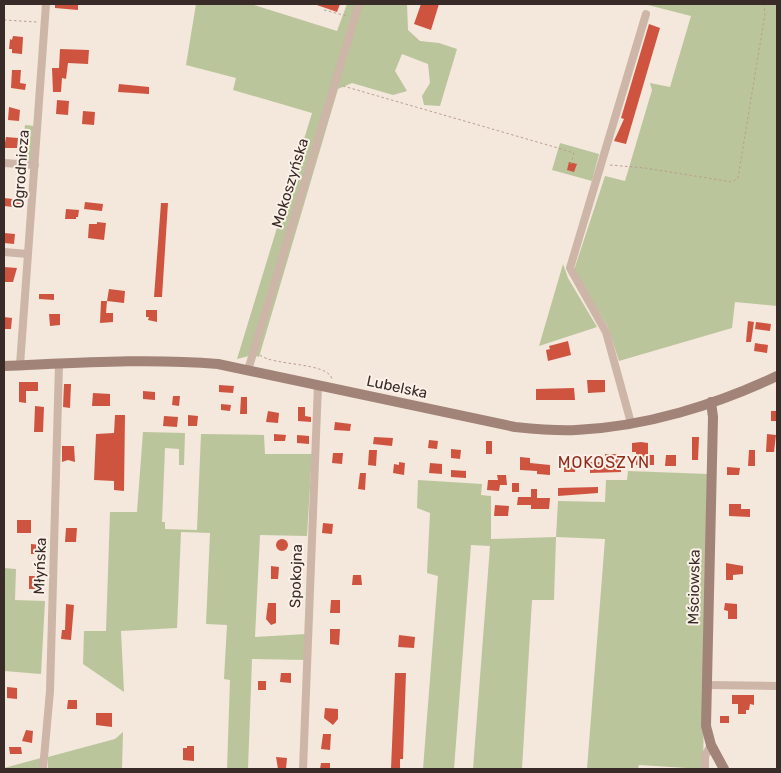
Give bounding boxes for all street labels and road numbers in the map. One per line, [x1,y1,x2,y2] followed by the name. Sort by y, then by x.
[9,129,33,209] street label: Ogrodnicza
[268,136,312,230] street label: Mokoszyńska
[365,372,429,402] street label: Lubelska
[30,537,50,595] street label: Młyńska
[286,544,306,608] street label: Spokojna
[684,549,704,625] street label: Mściowska

